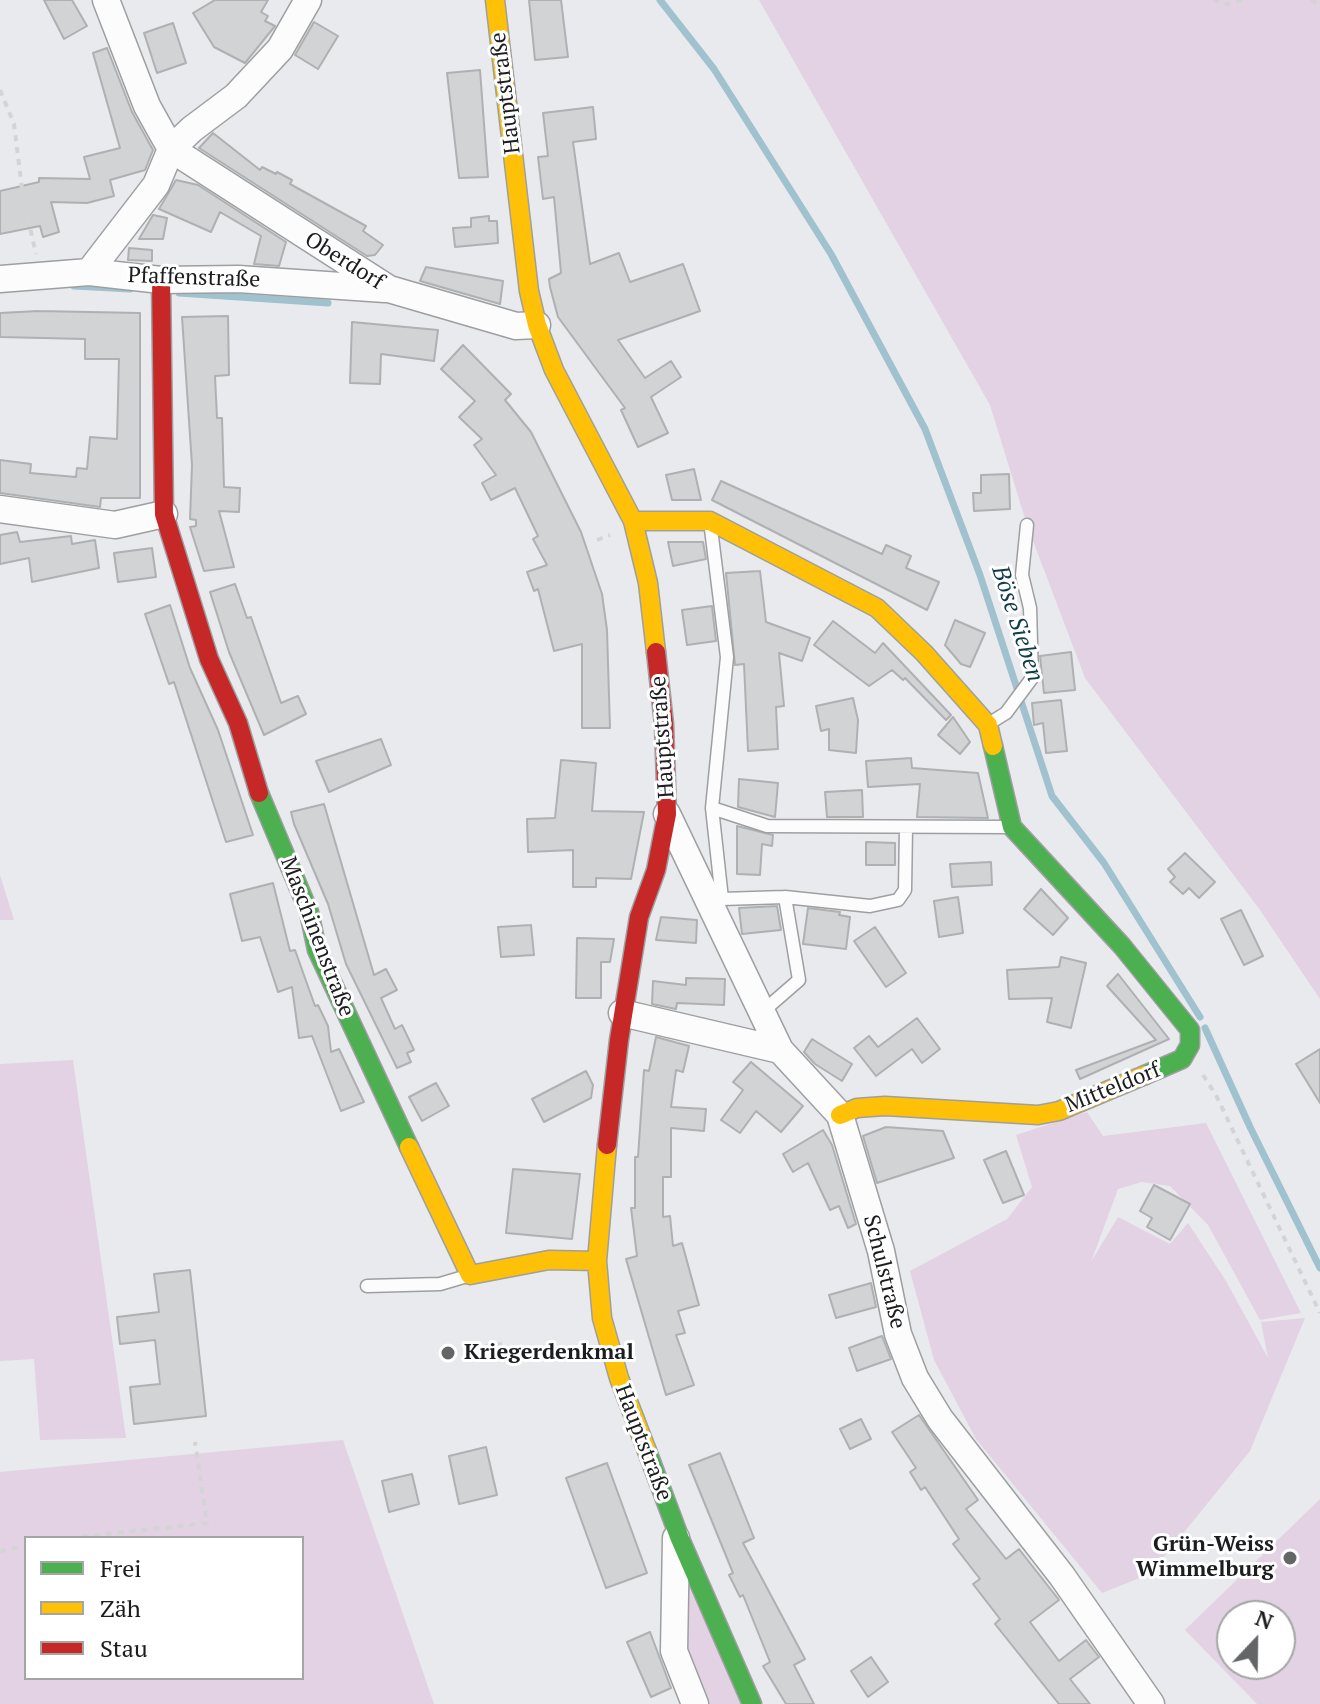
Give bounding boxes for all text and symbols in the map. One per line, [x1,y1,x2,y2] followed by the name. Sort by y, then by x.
[485,31,527,155] street label: Hauptstraße
[300,226,388,296] street label: Oberdorf
[127,262,261,294] street label: Pfaffenstraße
[985,562,1049,686] water label: Böse Sieben
[646,675,680,799] street label: Hauptstraße
[274,853,360,1021] street label: Maschinenstraße
[1062,1057,1164,1119] street label: Mitteldorf
[857,1212,911,1332] street label: Schulstraße
[464,1340,634,1366] place label: Kriegerdenkmal
[439,1344,457,1362] marker: Kriegerdenkmal
[609,1381,677,1505] street label: Hauptstraße
[1136,1532,1274,1584] place label: Grün-Weiss Wimmelburg
[24,1536,304,1680] legend
[1281,1549,1299,1567] marker: Grün-Weiss Wimmelburg
[100,1552,142,1584] text: Frei
[100,1592,141,1624] text: Zäh
[1216,1600,1296,1680] north arrow
[1251,1603,1278,1636] text: N
[100,1632,148,1664] text: Stau

